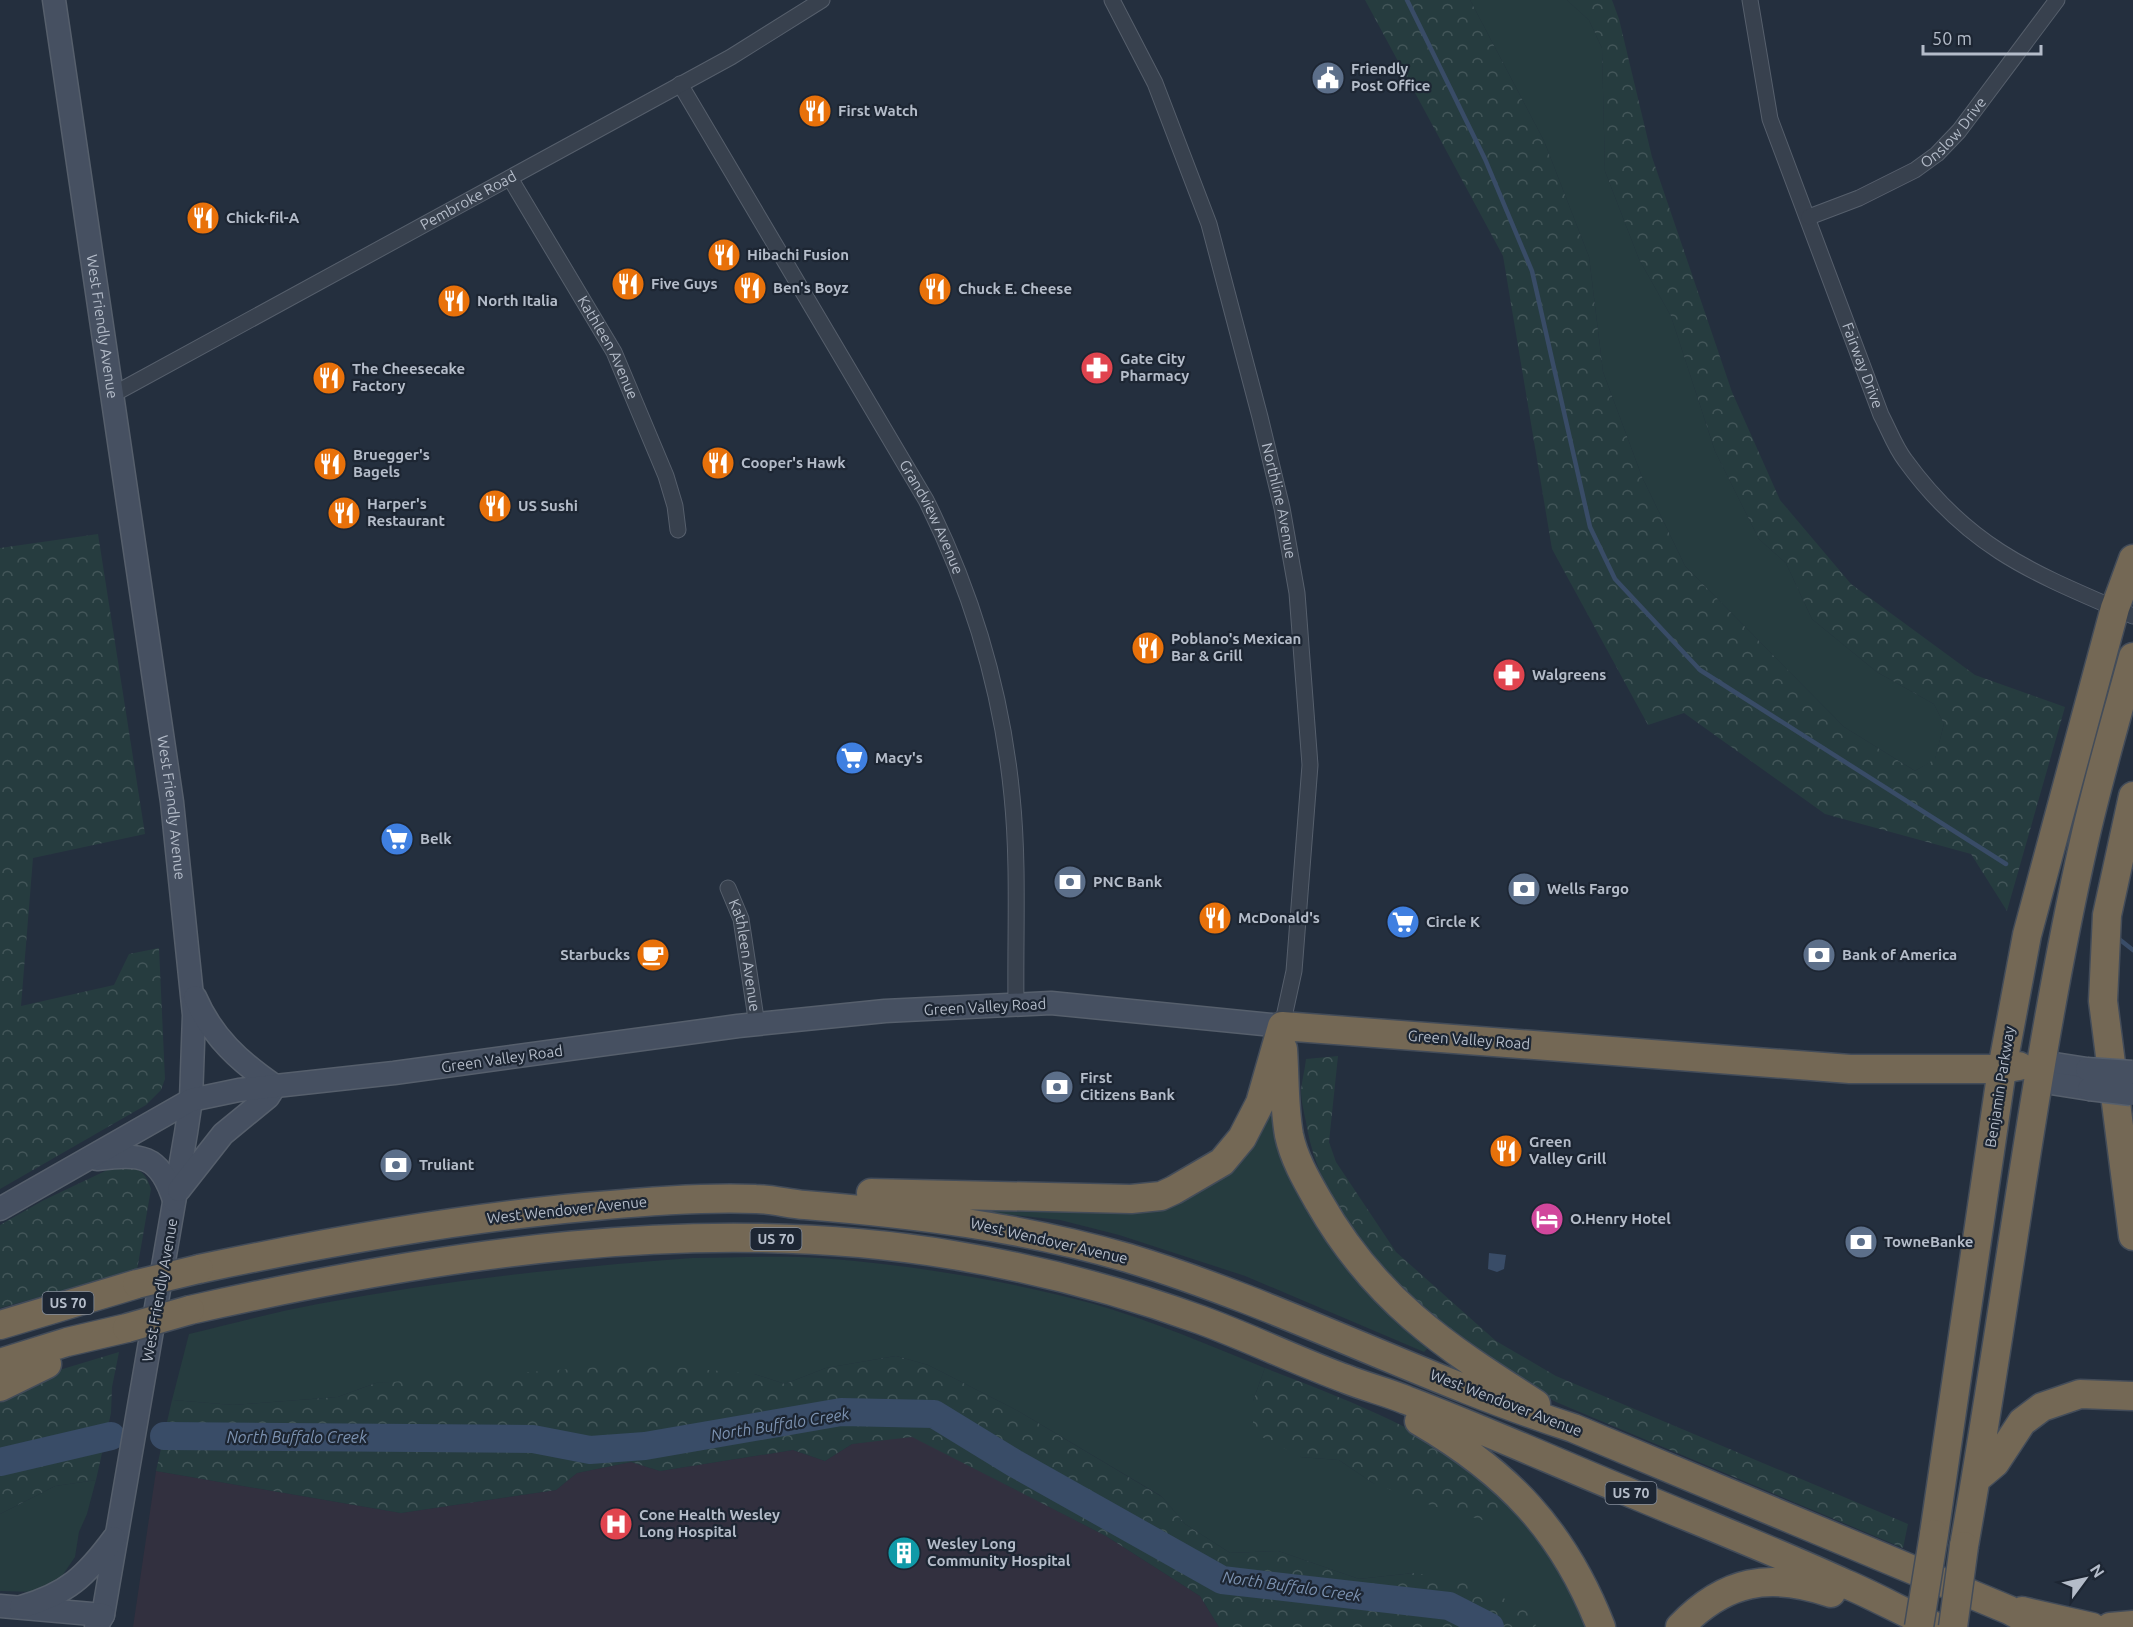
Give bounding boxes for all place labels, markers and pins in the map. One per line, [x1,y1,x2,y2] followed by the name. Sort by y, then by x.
[1310,60,1346,96] public building icon: Friendly Post Office
[1351,60,1430,94] place label: Friendly Post Office
[797,93,833,129] restaurant icon: First Watch
[838,102,918,119] place label: First Watch
[185,200,221,236] restaurant icon: Chick-fil-A
[226,209,300,226] place label: Chick-fil-A
[706,237,742,273] restaurant icon: Hibachi Fusion
[747,246,849,263] place label: Hibachi Fusion
[610,266,646,302] restaurant icon: Five Guys
[732,270,768,306] restaurant icon: Ben's Boyz
[917,271,953,307] restaurant icon: Chuck E. Cheese
[651,275,717,292] place label: Five Guys
[773,279,849,296] place label: Ben's Boyz
[958,280,1072,297] place label: Chuck E. Cheese
[436,283,472,319] restaurant icon: North Italia
[477,292,558,309] place label: North Italia
[1079,350,1115,386] pharmacy icon: Gate City Pharmacy
[1120,350,1189,384] place label: Gate City Pharmacy
[311,360,347,396] restaurant icon: The Cheesecake Factory
[352,360,465,394] place label: The Cheesecake Factory
[700,445,736,481] restaurant icon: Cooper's Hawk
[312,446,348,482] restaurant icon: Bruegger's Bagels
[353,446,430,480] place label: Bruegger's Bagels
[741,454,846,471] place label: Cooper's Hawk
[477,488,513,524] restaurant icon: US Sushi
[326,495,362,531] restaurant icon: Harper's Restaurant
[367,495,445,529] place label: Harper's Restaurant
[518,497,578,514] place label: US Sushi
[1130,630,1166,666] restaurant icon: Poblano's Mexican Bar & Grill
[1171,630,1301,664] place label: Poblano's Mexican Bar & Grill
[1491,657,1527,693] pharmacy icon: Walgreens
[1532,666,1606,683] place label: Walgreens
[834,740,870,776] supermarket icon: Macy's
[875,749,923,766] place label: Macy's
[379,821,415,857] supermarket icon: Belk
[420,830,452,847] place label: Belk
[1052,864,1088,900] bank icon: PNC Bank
[1506,871,1542,907] bank icon: Wells Fargo
[1093,873,1163,890] place label: PNC Bank
[1547,880,1629,897] place label: Wells Fargo
[1197,900,1233,936] restaurant icon: McDonald's
[1385,904,1421,940] supermarket icon: Circle K
[1238,909,1320,926] place label: McDonald's
[1426,913,1480,930] place label: Circle K
[635,937,671,973] cafe icon: Starbucks
[1801,937,1837,973] bank icon: Bank of America
[560,946,630,963] place label: Starbucks
[1842,946,1957,963] place label: Bank of America
[1039,1069,1075,1105] bank icon: First Citizens Bank
[1080,1069,1175,1103] place label: First Citizens Bank
[1488,1133,1524,1169] restaurant icon: Green Valley Grill
[1529,1133,1607,1167] place label: Green Valley Grill
[378,1147,414,1183] bank icon: Truliant
[419,1156,475,1173] place label: Truliant
[1529,1201,1565,1237] hotel icon: O.Henry Hotel
[1570,1210,1671,1227] place label: O.Henry Hotel
[1843,1224,1879,1260] bank icon: TowneBanke
[1884,1233,1973,1250] place label: TowneBanke
[598,1506,634,1542] hospital icon: Cone Health Wesley Long Hospital
[639,1506,780,1540] place label: Cone Health Wesley Long Hospital
[886,1535,922,1571] building icon: Wesley Long Community Hospital
[927,1535,1071,1569] place label: Wesley Long Community Hospital

